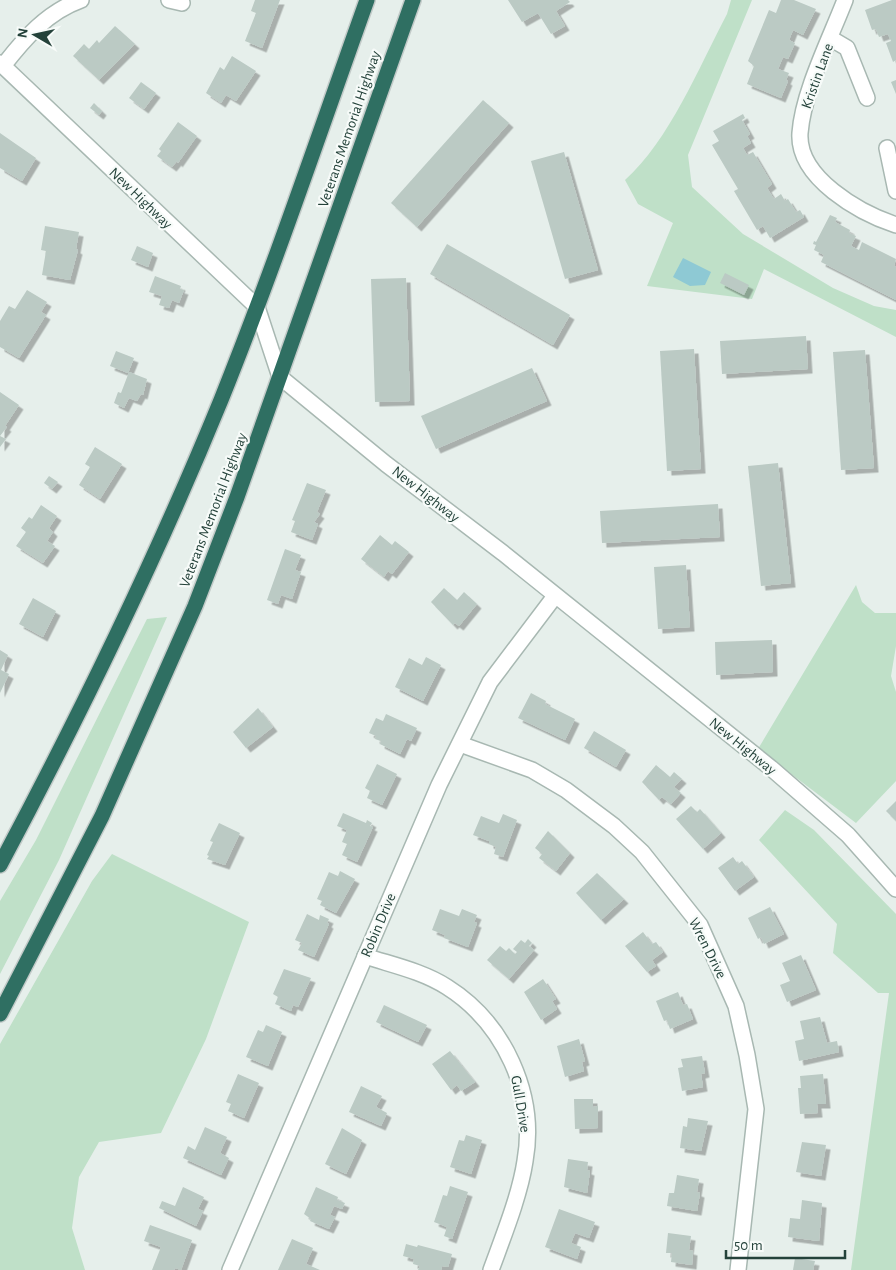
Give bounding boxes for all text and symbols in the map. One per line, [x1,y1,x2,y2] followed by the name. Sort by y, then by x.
[10,10,60,60] north arrow
[15,27,31,39] text: N
[799,41,836,111] street label: Kristin Lane
[316,48,384,209] street label: Veterans Memorial Highway
[106,165,175,232] street label: New Highway
[177,430,250,590] street label: Veterans Memorial Highway
[389,463,463,526] street label: New Highway
[706,715,779,778] street label: New Highway
[358,891,399,959] street label: Robin Drive
[686,915,729,981] street label: Wren Drive
[508,1075,533,1134] street label: Gull Drive
[726,1228,845,1260] scale bar
[734,1238,763,1253] text: 50 m

